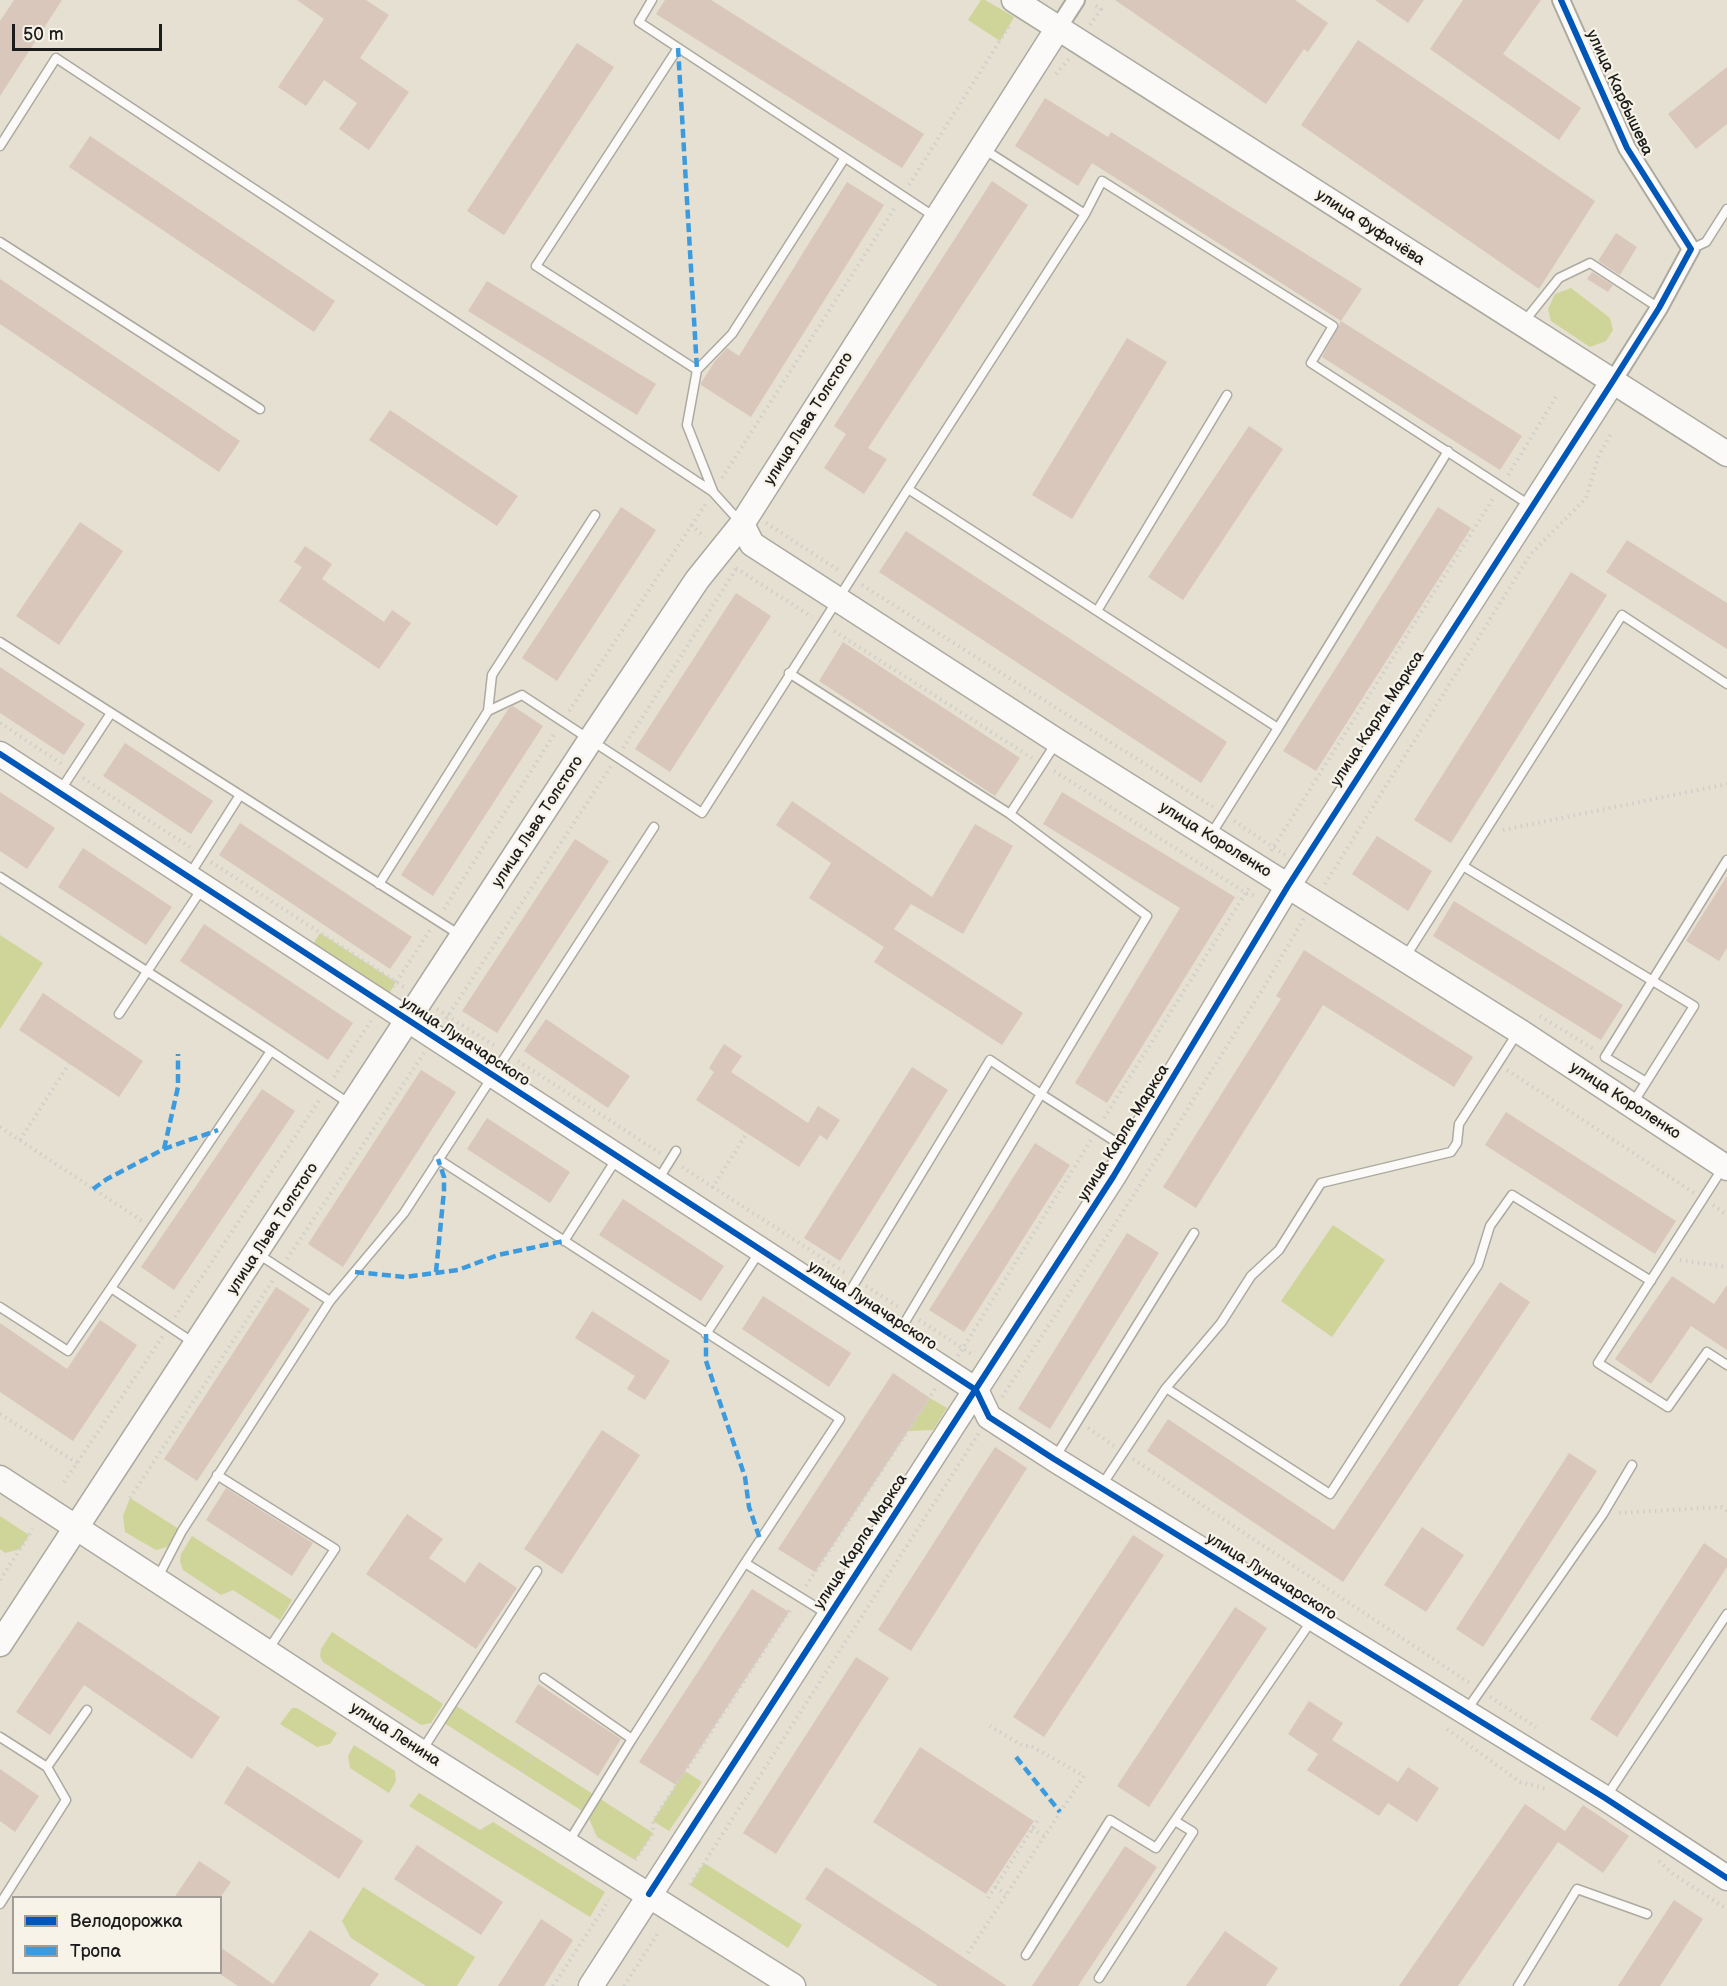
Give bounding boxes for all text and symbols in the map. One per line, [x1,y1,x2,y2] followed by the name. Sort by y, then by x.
[15,12,165,50] scale bar
[23,24,64,45] text: 50 m
[1581,27,1657,159] street label: улица Карбышева
[1312,186,1428,270] street label: улица Фуфачёва
[760,349,858,489] street label: улица Льва Толстого
[1327,648,1429,790] street label: улица Карла Маркса
[488,753,588,891] street label: улица Льва Толстого
[1156,798,1274,882] street label: улица Короленко
[397,993,533,1091] street label: улица Луначарского
[1566,1058,1684,1144] street label: улица Короленко
[1074,1061,1174,1205] street label: улица Карла Маркса
[223,1160,323,1298] street label: улица Льва Толстого
[804,1257,940,1355] street label: улица Луначарского
[810,1471,912,1613] street label: улица Карла Маркса
[1202,1529,1340,1625] street label: улица Луначарского
[346,1699,444,1771] street label: улица Ленина
[12,1896,222,1974] legend
[70,1911,183,1932] text: Велодорожка
[70,1941,121,1962] text: Тропа

